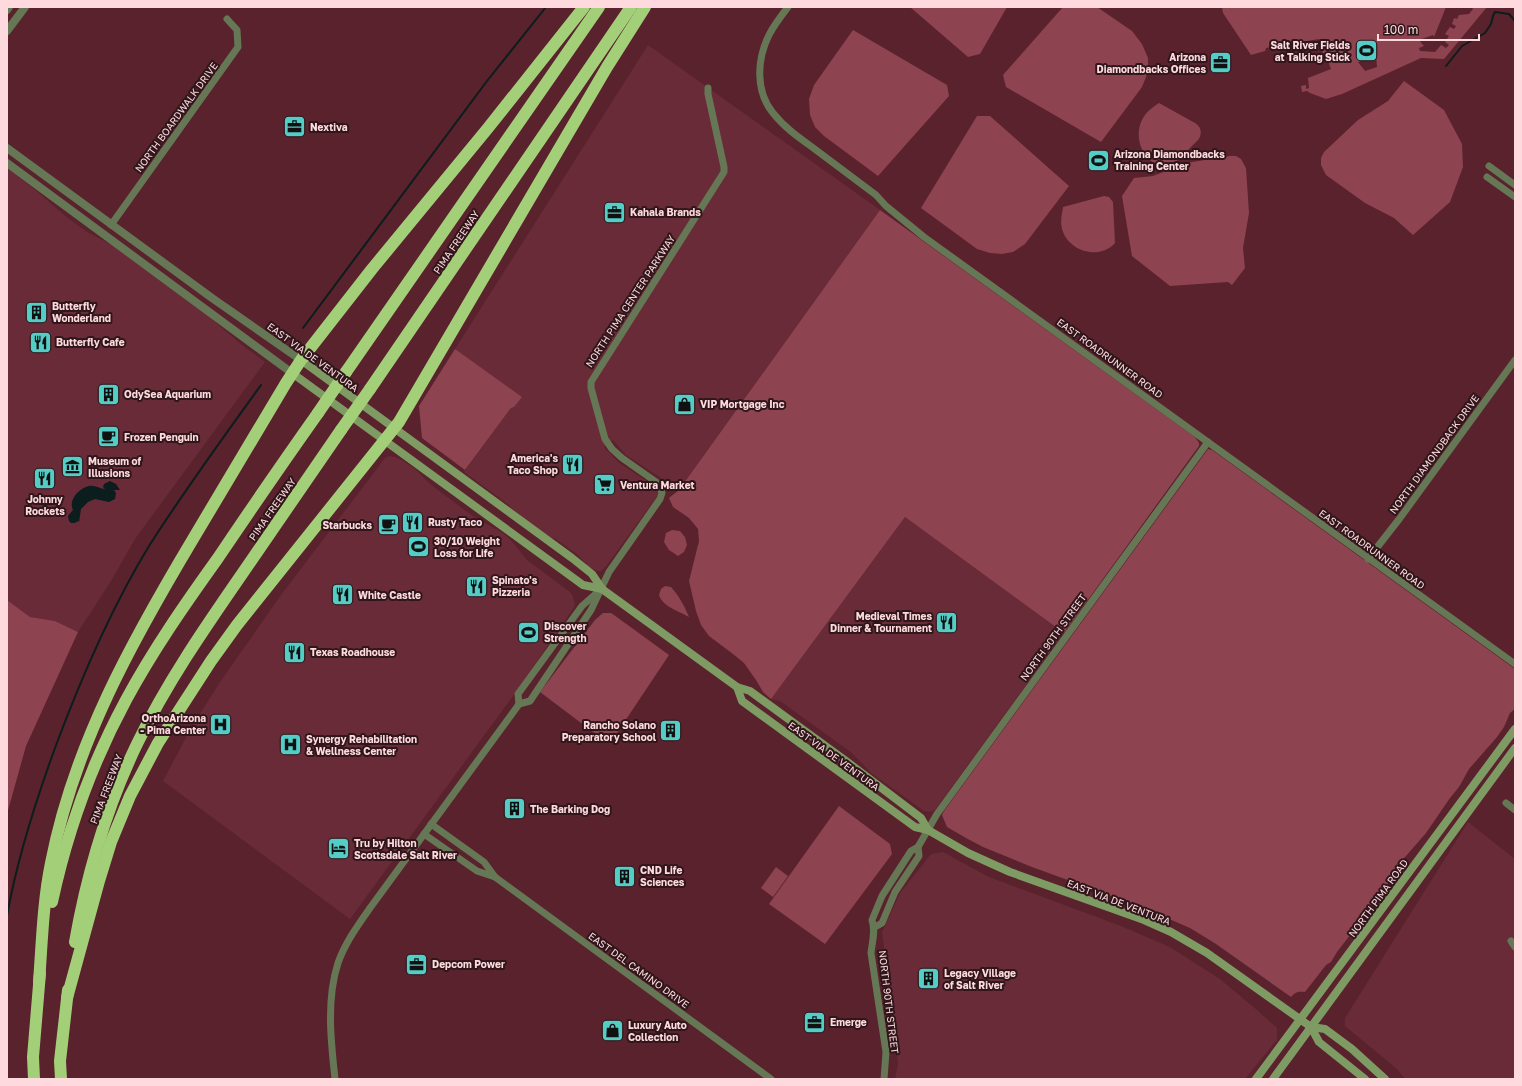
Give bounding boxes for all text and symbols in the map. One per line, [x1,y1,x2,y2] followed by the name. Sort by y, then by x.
[1378,16,1479,42] scale bar
[1384,22,1418,37] text: 100 m
[1353,38,1379,64] sports icon: Salt River Fields at Talking Stick
[1270,39,1350,63] place label: Salt River Fields at Talking Stick
[1208,50,1234,76] office icon: Arizona Diamondbacks Offices
[1097,51,1206,75] place label: Arizona Diamondbacks Offices
[132,60,220,174] street label: NORTH BOARDWALK DRIVE
[281,114,307,140] office icon: Nextiva
[310,121,348,133] place label: Nextiva
[1085,147,1111,173] sports icon: Arizona Diamondbacks Training Center
[1114,148,1225,172] place label: Arizona Diamondbacks Training Center
[602,199,628,225] office icon: Kahala Brands
[630,206,701,218] place label: Kahala Brands
[430,208,482,276] street label: PIMA FREEWAY
[583,232,678,369] street label: NORTH PIMA CENTER PARKWAY
[23,299,49,325] building icon: Butterfly Wonderland
[52,300,111,324] place label: Butterfly Wonderland
[1055,316,1165,400] street label: EAST ROADRUNNER ROAD
[265,320,361,394] street label: EAST VIA DE VENTURA
[28,329,54,355] restaurant icon: Butterfly Cafe
[56,336,125,348] place label: Butterfly Cafe
[95,381,121,407] building icon: OdySea Aquarium
[124,388,211,400] place label: OdySea Aquarium
[672,391,698,417] shop icon: VIP Mortgage Inc
[1387,392,1481,516] street label: NORTH DIAMONDBACK DRIVE
[700,398,785,410] place label: VIP Mortgage Inc
[95,424,121,450] cafe icon: Frozen Penguin
[124,431,199,443] place label: Frozen Penguin
[560,451,586,477] restaurant icon: America's Taco Shop
[507,452,558,476] place label: America's Taco Shop
[59,454,85,480] museum icon: Museum of Illusions
[88,455,141,479] place label: Museum of Illusions
[32,466,58,492] restaurant icon: Johnny Rockets
[592,472,618,498] supermarket icon: Ventura Market
[246,475,298,543] street label: PIMA FREEWAY
[620,479,695,491] place label: Ventura Market
[25,493,65,517] place label: Johnny Rockets
[1317,507,1427,591] street label: EAST ROADRUNNER ROAD
[400,509,426,535] restaurant icon: Rusty Taco
[375,512,401,538] cafe icon: Starbucks
[428,516,482,528] place label: Rusty Taco
[323,519,372,531] place label: Starbucks
[405,534,431,560] sports icon: 30/10 Weight Loss for Life
[434,535,500,559] place label: 30/10 Weight Loss for Life
[464,573,490,599] restaurant icon: Spinato's Pizzeria
[492,574,538,598] place label: Spinato's Pizzeria
[329,582,355,608] restaurant icon: White Castle
[358,589,421,601] place label: White Castle
[1017,591,1089,683] street label: NORTH 90TH STREET
[934,609,960,635] restaurant icon: Medieval Times Dinner & Tournament
[830,610,932,634] place label: Medieval Times Dinner & Tournament
[516,619,542,645] sports icon: Discover Strength
[544,620,587,644] place label: Discover Strength
[281,639,307,665] restaurant icon: Texas Roadhouse
[310,646,395,658] place label: Texas Roadhouse
[208,711,234,737] hospital icon: OrthoArizona - Pima Center
[140,712,206,736] place label: OrthoArizona - Pima Center
[658,718,684,744] building icon: Rancho Solano Preparatory School
[562,719,657,743] place label: Rancho Solano Preparatory School
[786,719,882,793] street label: EAST VIA DE VENTURA
[278,732,304,758] hospital icon: Synergy Rehabilitation & Wellness Center
[306,733,417,757] place label: Synergy Rehabilitation & Wellness Center
[87,752,125,825] street label: PIMA FREEWAY
[502,796,528,822] building icon: The Barking Dog
[530,803,610,815] place label: The Barking Dog
[325,836,351,862] hotel icon: Tru by Hilton Scottsdale Salt River
[354,837,457,861] place label: Tru by Hilton Scottsdale Salt River
[1346,857,1410,939] street label: NORTH PIMA ROAD
[612,863,638,889] building icon: CND Life Sciences
[640,864,685,888] place label: CND Life Sciences
[1066,877,1173,927] street label: EAST VIA DE VENTURA
[586,930,692,1010] street label: EAST DEL CAMINO DRIVE
[877,949,901,1055] street label: NORTH 90TH STREET
[403,951,429,977] office icon: Depcom Power
[432,958,505,970] place label: Depcom Power
[915,966,941,992] building icon: Legacy Village of Salt River
[944,967,1016,991] place label: Legacy Village of Salt River
[801,1009,827,1035] office icon: Emerge
[830,1016,867,1028] place label: Emerge
[600,1018,626,1044] shop icon: Luxury Auto Collection
[628,1019,687,1043] place label: Luxury Auto Collection

